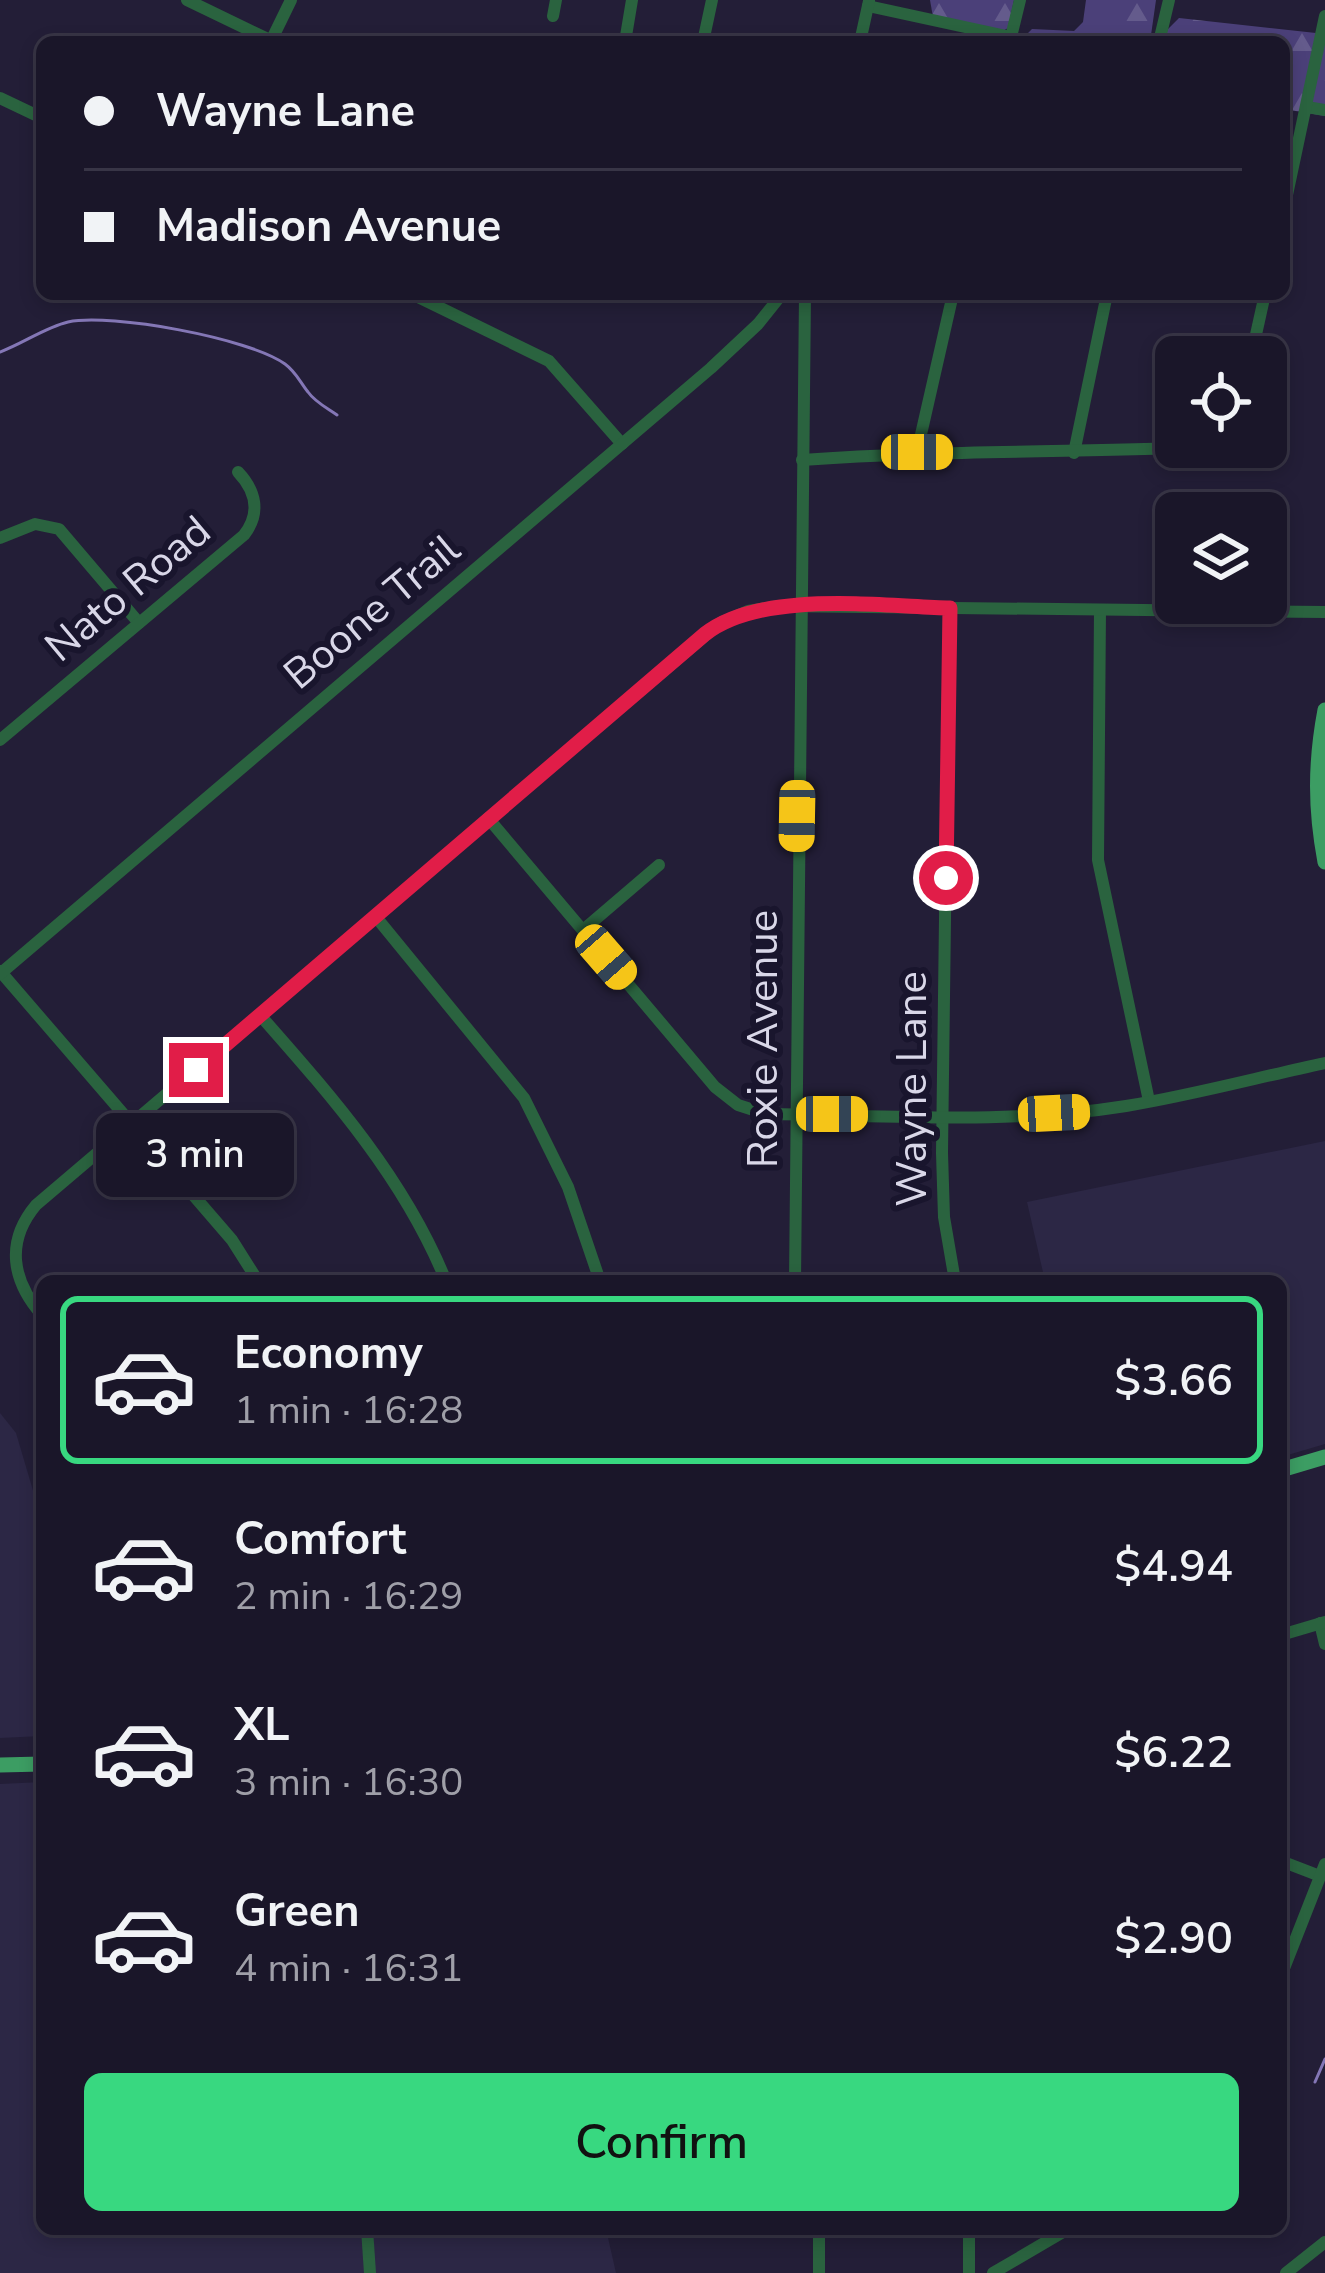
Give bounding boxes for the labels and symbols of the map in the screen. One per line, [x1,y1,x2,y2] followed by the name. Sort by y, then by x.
[881,434,953,470] car
[33,503,223,675] street label: Nato Road
[272,521,472,702] street label: Boone Trail
[778,780,816,852] car
[919,851,973,905] route start
[735,910,792,1168] street label: Roxie Avenue
[569,918,643,996] car
[884,971,941,1207] street label: Wayne Lane
[169,1043,223,1097] route end
[1017,1093,1091,1133] car
[796,1096,868,1132] car
[97,1112,295,1196] callout: 3 min

